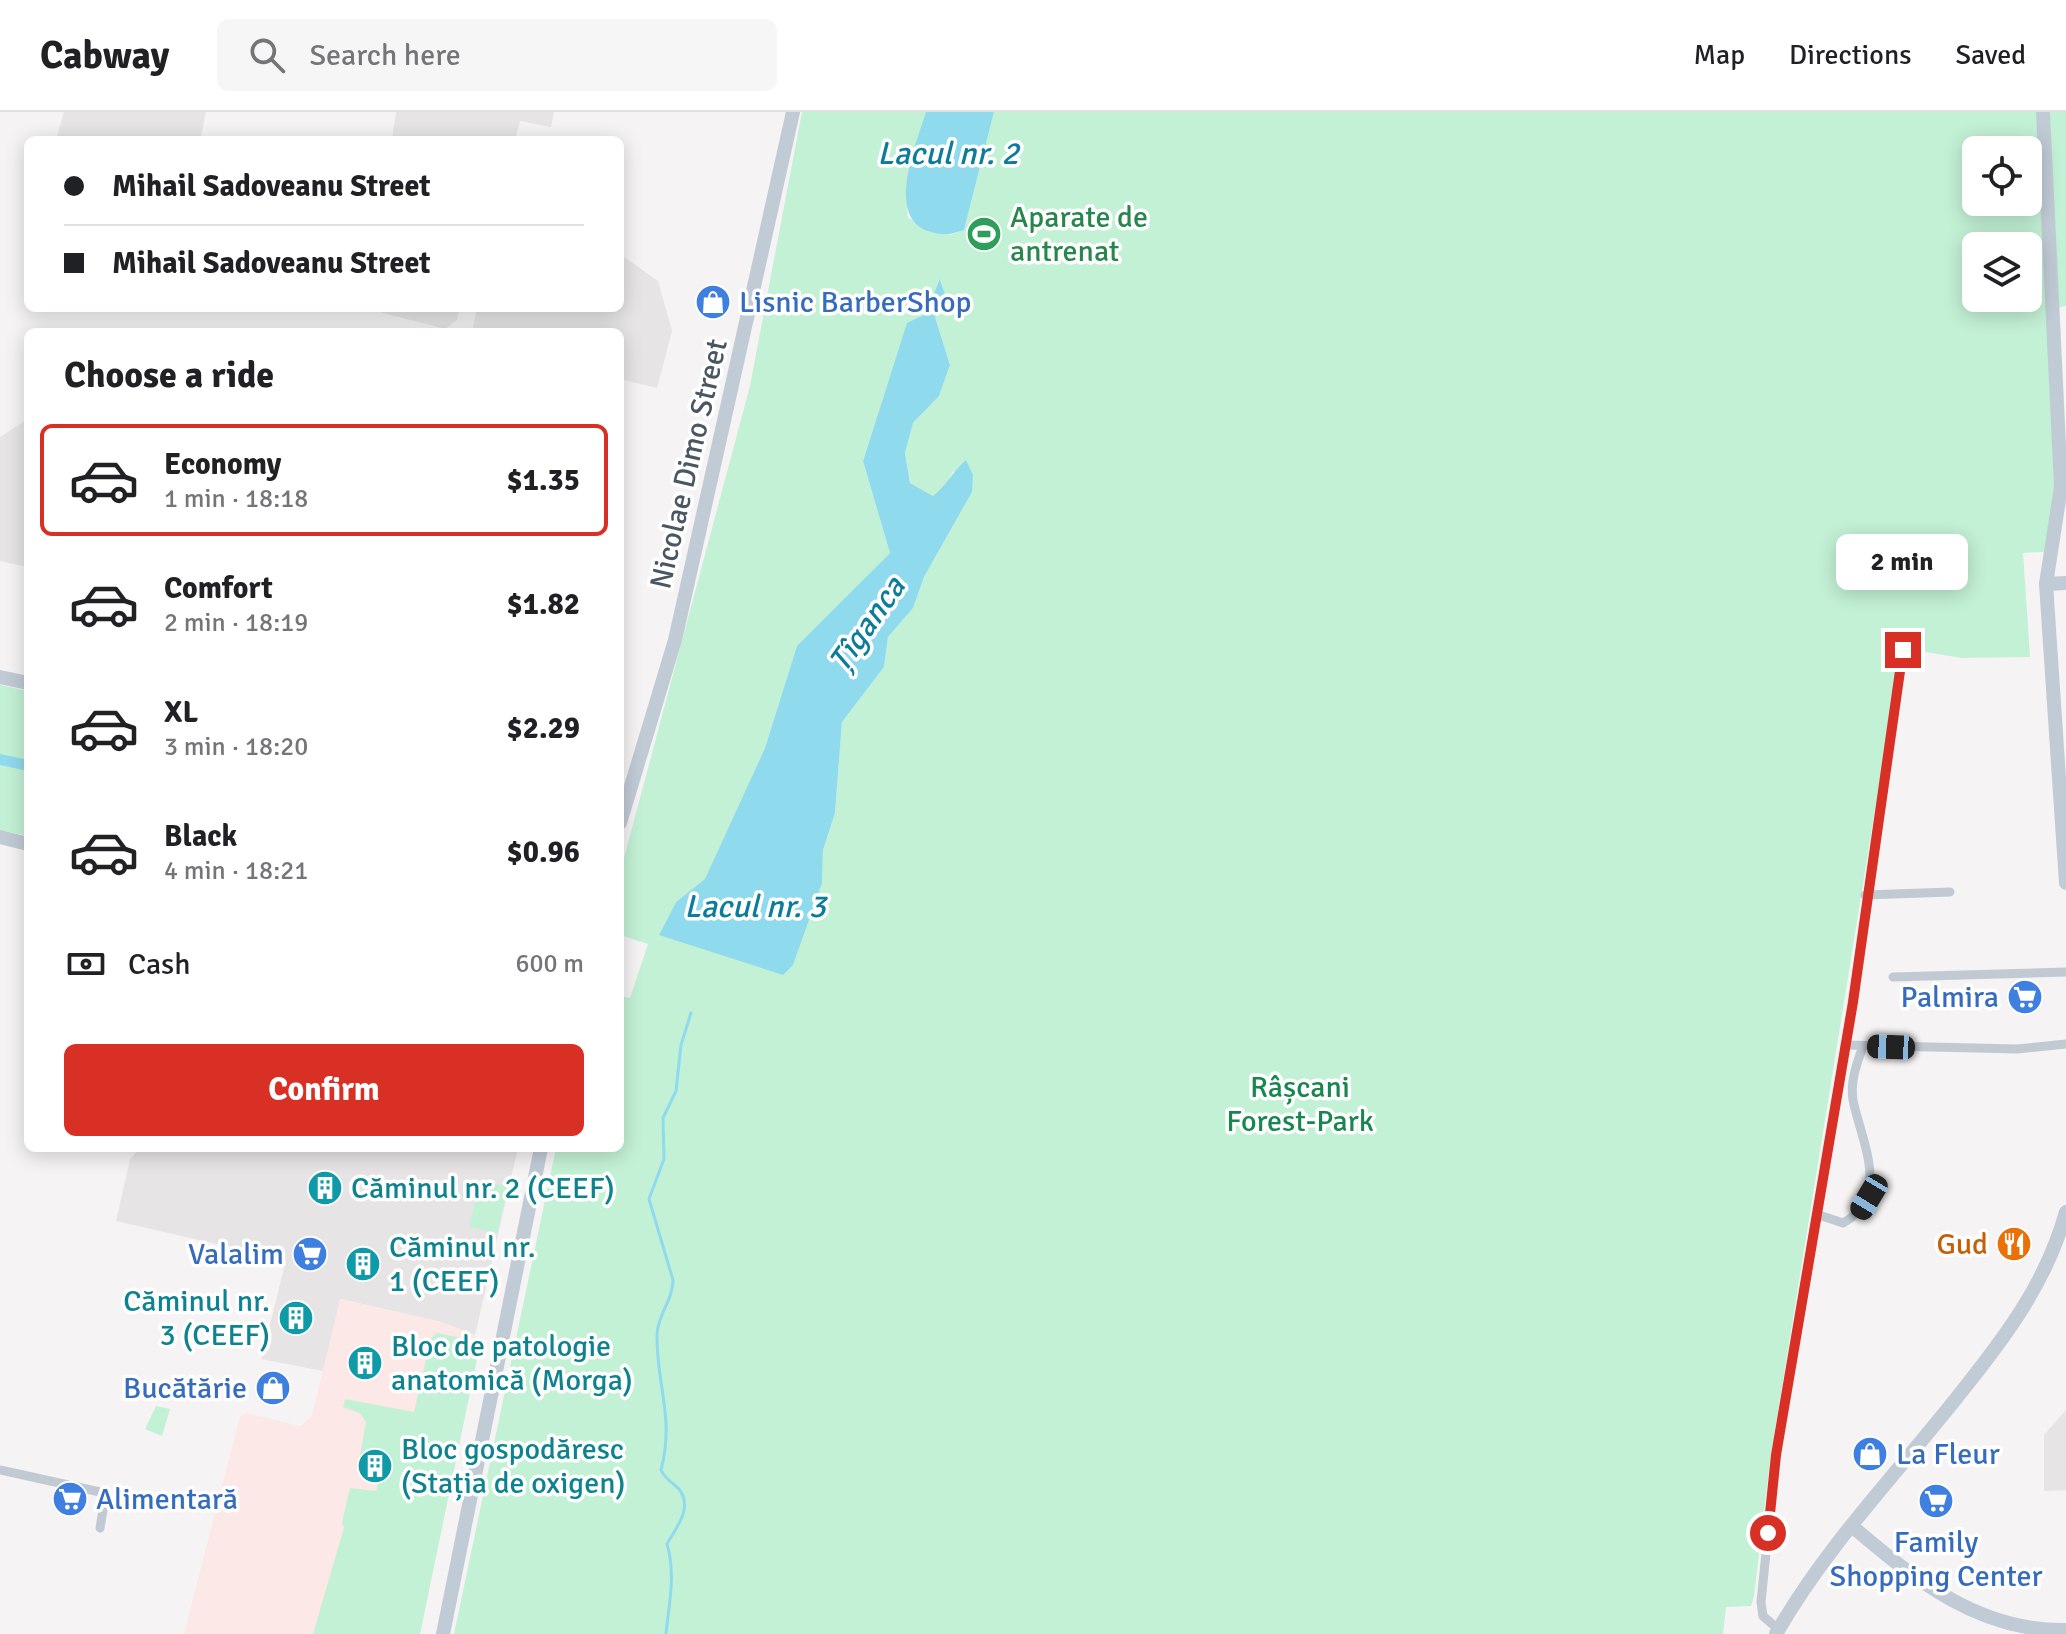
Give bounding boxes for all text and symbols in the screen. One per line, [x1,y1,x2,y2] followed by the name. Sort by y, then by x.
[217,19,777,91] search box
[40,32,169,79] text: Cabway
[245,33,289,77] icon: search
[309,37,461,74] text: Search here
[1693,38,1745,72] text: Map
[1789,38,1911,72] text: Directions
[1955,38,2026,72] text: Saved
[877,134,1020,173] water label: Lacul nr. 2
[1962,136,2042,312] map controls
[1962,136,2042,216] button: locate
[112,168,431,205] text: Mihail Sadoveanu Street
[1010,199,1148,270] place label: Aparate de antrenat
[965,215,1003,253] sports icon: Aparate de antrenat
[1962,232,2042,312] button: layers
[112,245,431,282] text: Mihail Sadoveanu Street
[694,283,732,321] shop icon: Lisnic BarberShop
[739,284,971,321] place label: Lisnic BarberShop
[642,335,736,593] street label: Nicolae Dimo Street
[64,353,274,398] text: Choose a ride
[68,444,140,516] icon: car
[164,446,281,483] text: Economy
[507,462,580,499] text: $1.35
[164,483,308,515] text: 1 min · 18:18
[1837,534,1969,590] callout: 2 min
[1871,546,1933,578] text: 2 min
[68,568,140,640] icon: car
[820,568,914,679] water label: Țîganca
[164,570,273,607] text: Comfort
[507,586,580,623] text: $1.82
[164,607,308,639] text: 2 min · 18:19
[1885,632,1921,668] route end
[68,692,140,764] icon: car
[164,694,198,731] text: XL
[507,710,580,747] text: $2.29
[164,731,308,763] text: 3 min · 18:20
[68,816,140,888] icon: car
[164,818,237,855] text: Black
[507,834,580,871] text: $0.96
[164,855,308,887] text: 4 min · 18:21
[684,887,828,926] water label: Lacul nr. 3
[64,942,108,986] icon: cash
[128,946,191,983] text: Cash
[515,948,584,980] text: 600 m
[2006,978,2044,1016] supermarket icon: Palmira
[1901,979,1999,1016] place label: Palmira
[1867,1034,1915,1060] car
[64,1044,584,1136] button: Confirm
[1226,1069,1374,1140] park label: Râșcani Forest-Park
[306,1169,344,1207] building icon: Căminul nr. 2 (CEEF)
[351,1170,615,1207] place label: Căminul nr. 2 (CEEF)
[1846,1170,1892,1224] car
[1995,1225,2033,1263] restaurant icon: Gud
[1936,1226,1988,1263] place label: Gud
[389,1229,536,1300] place label: Căminul nr. 1 (CEEF)
[291,1235,329,1273] supermarket icon: Valalim
[188,1236,284,1273] place label: Valalim
[344,1245,382,1283] building icon: Căminul nr. 1 (CEEF)
[123,1283,270,1354] place label: Căminul nr. 3 (CEEF)
[277,1299,315,1337] building icon: Căminul nr. 3 (CEEF)
[391,1328,633,1399] place label: Bloc de patologie anatomică (Morga)
[346,1344,384,1382] building icon: Bloc de patologie anatomică (Morga)
[254,1369,292,1407] shop icon: Bucătărie
[123,1370,247,1407] place label: Bucătărie
[401,1431,625,1502] place label: Bloc gospodăresc (Stația de oxigen)
[1851,1435,1889,1473] shop icon: La Fleur
[1896,1436,2000,1473] place label: La Fleur
[356,1447,394,1485] building icon: Bloc gospodăresc (Stația de oxigen)
[51,1480,89,1518] supermarket icon: Alimentară
[96,1481,238,1518] place label: Alimentară
[1917,1482,1955,1520] supermarket icon: Family Shopping Center
[1750,1515,1786,1551] route start
[1830,1524,2042,1595] place label: Family Shopping Center

